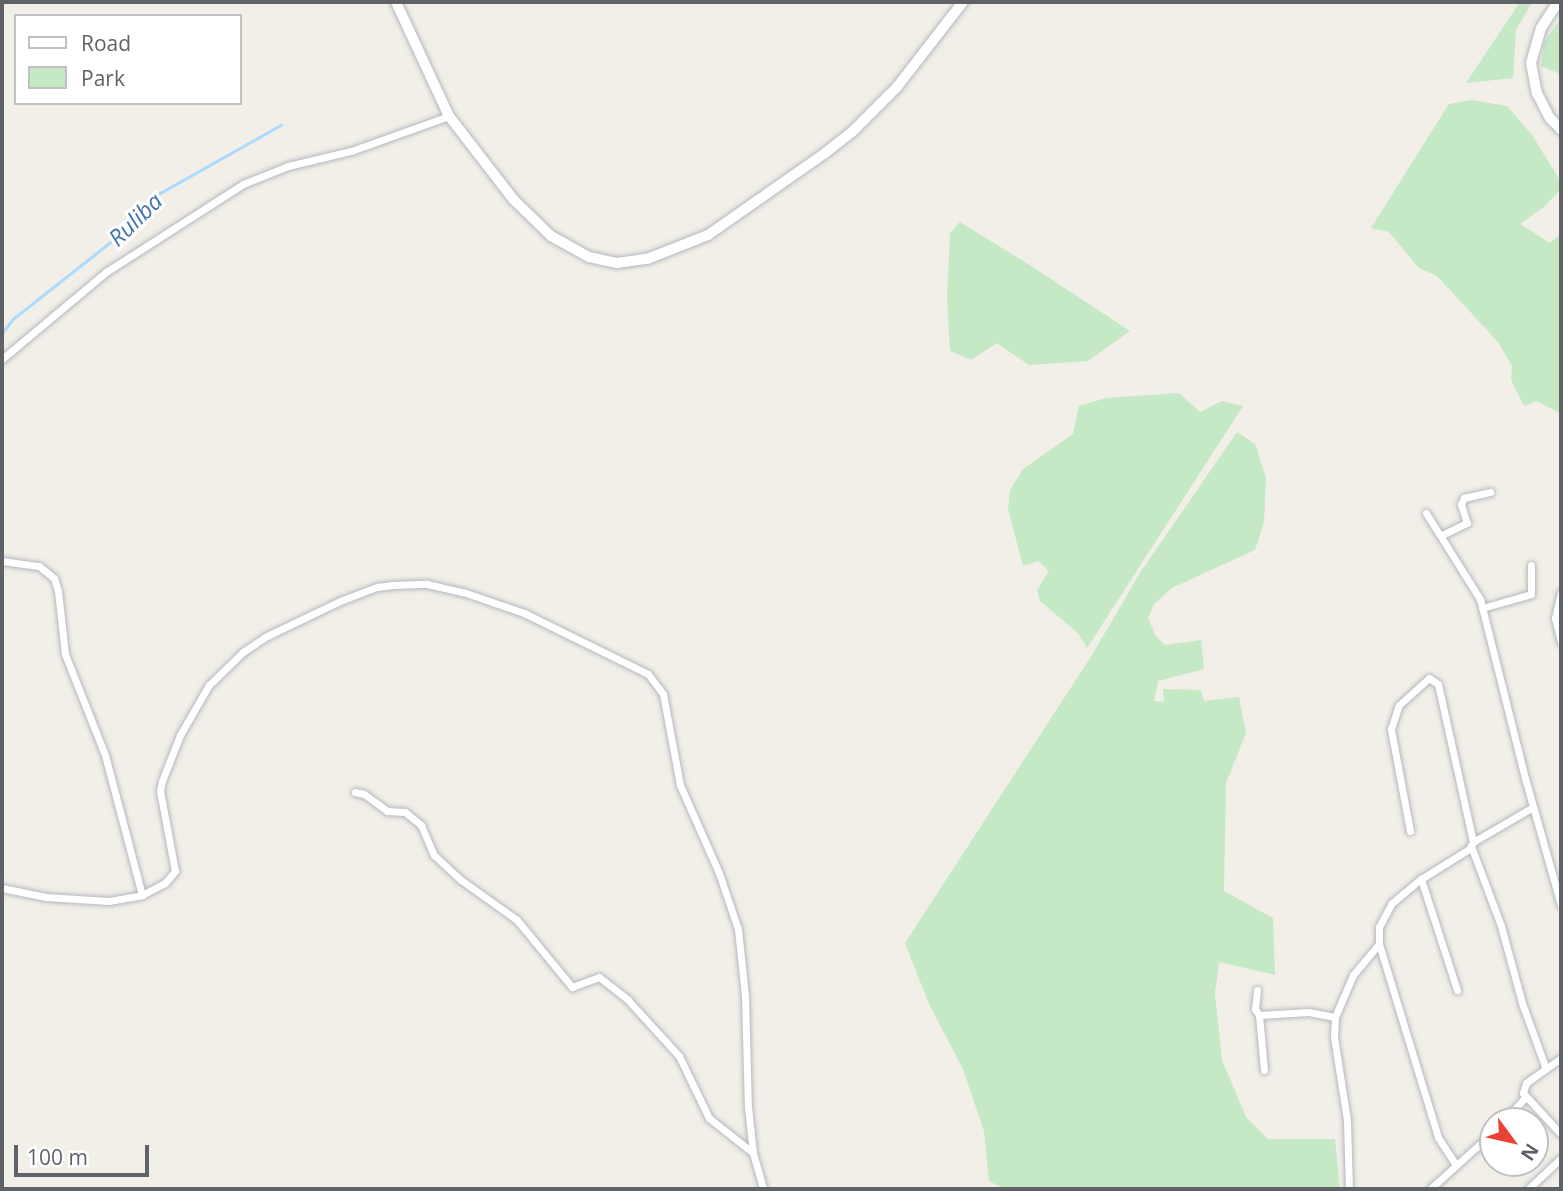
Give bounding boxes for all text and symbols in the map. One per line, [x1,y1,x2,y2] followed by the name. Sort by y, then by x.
[14,14,242,105] legend
[81,29,131,57] text: Road
[81,64,125,92] text: Park
[102,187,168,251] water label: Ruliba
[1479,1107,1549,1177] north arrow
[18,1132,152,1176] scale bar
[1515,1139,1545,1166] text: N
[27,1143,88,1171] text: 100 m

